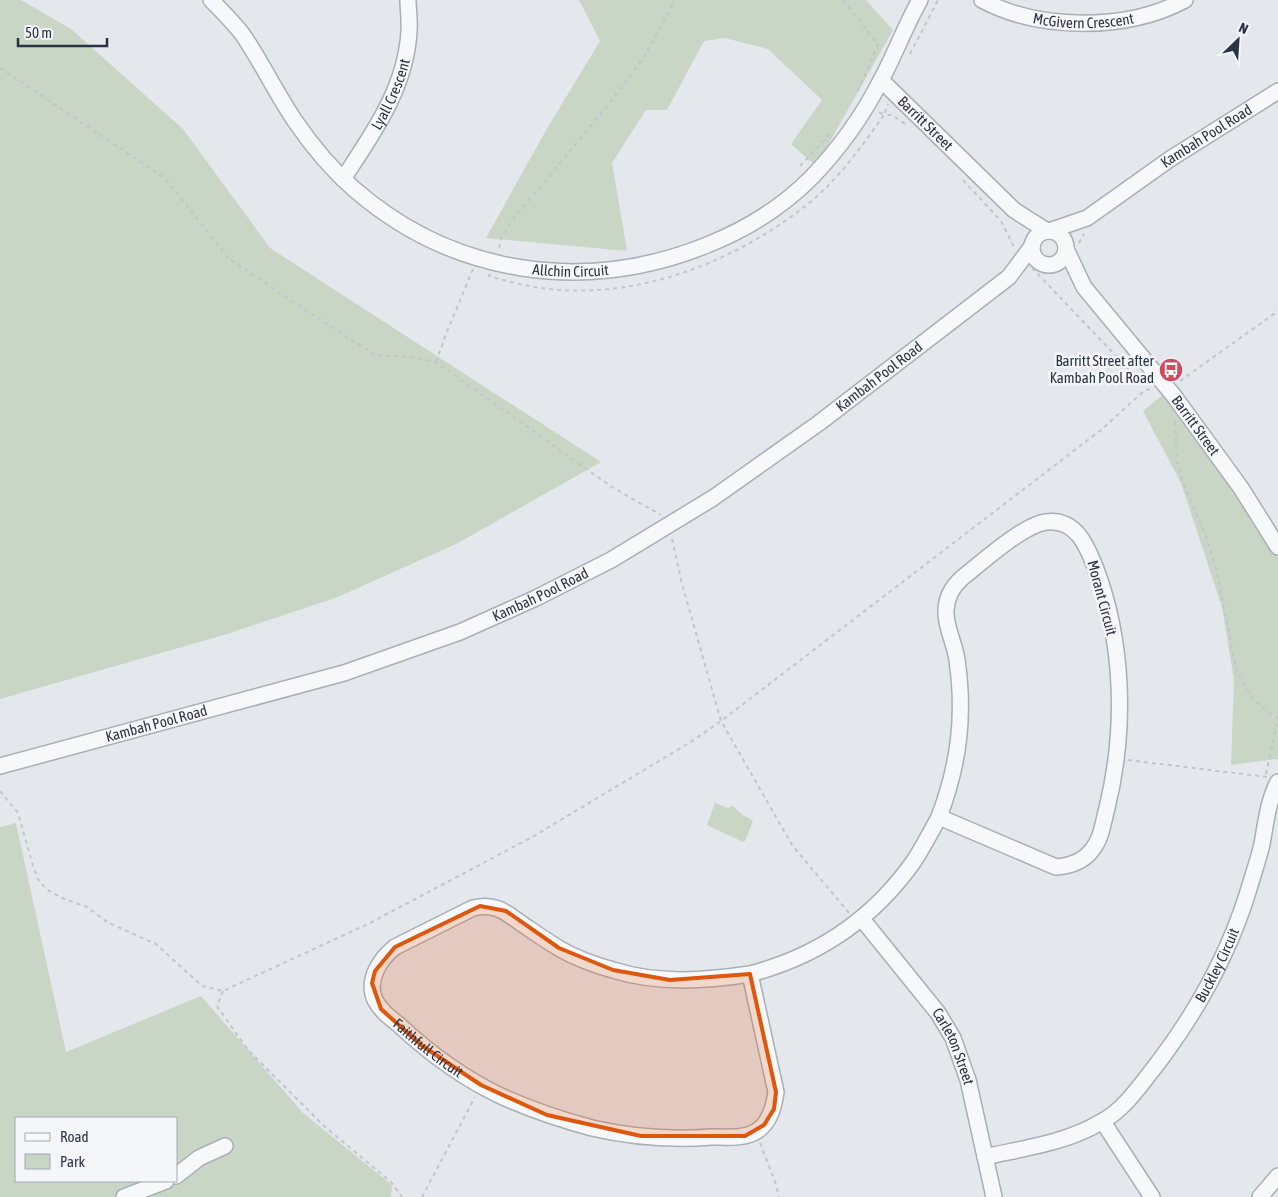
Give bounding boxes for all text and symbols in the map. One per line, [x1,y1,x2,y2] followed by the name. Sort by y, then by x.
[1032,9,1135,31] street label: McGivern Crescent
[18,15,106,47] scale bar
[1213,15,1263,65] north arrow
[1236,19,1251,37] text: N
[25,24,52,41] text: 50 m
[368,57,413,132] street label: Lyall Crescent
[895,92,957,154] street label: Barritt Street
[1157,101,1255,171] street label: Kambah Pool Road
[532,260,609,280] street label: Allchin Circuit
[832,338,926,415] street label: Kambah Pool Road
[1050,352,1155,386] place label: Barritt Street after Kambah Pool Road
[1158,357,1184,383] bus stop icon: Barritt Street after Kambah Pool Road
[1168,392,1223,459] street label: Barritt Street
[1084,558,1121,637] street label: Morant Circuit
[490,564,591,624] street label: Kambah Pool Road
[104,701,209,745] street label: Kambah Pool Road
[1191,926,1242,1005] street label: Buckley Circuit
[929,1004,978,1086] street label: Carleton Street
[390,1015,466,1081] street label: Faithfull Circuit
[15,1117,178,1182] legend
[60,1128,89,1145] text: Road
[60,1153,85,1170] text: Park

